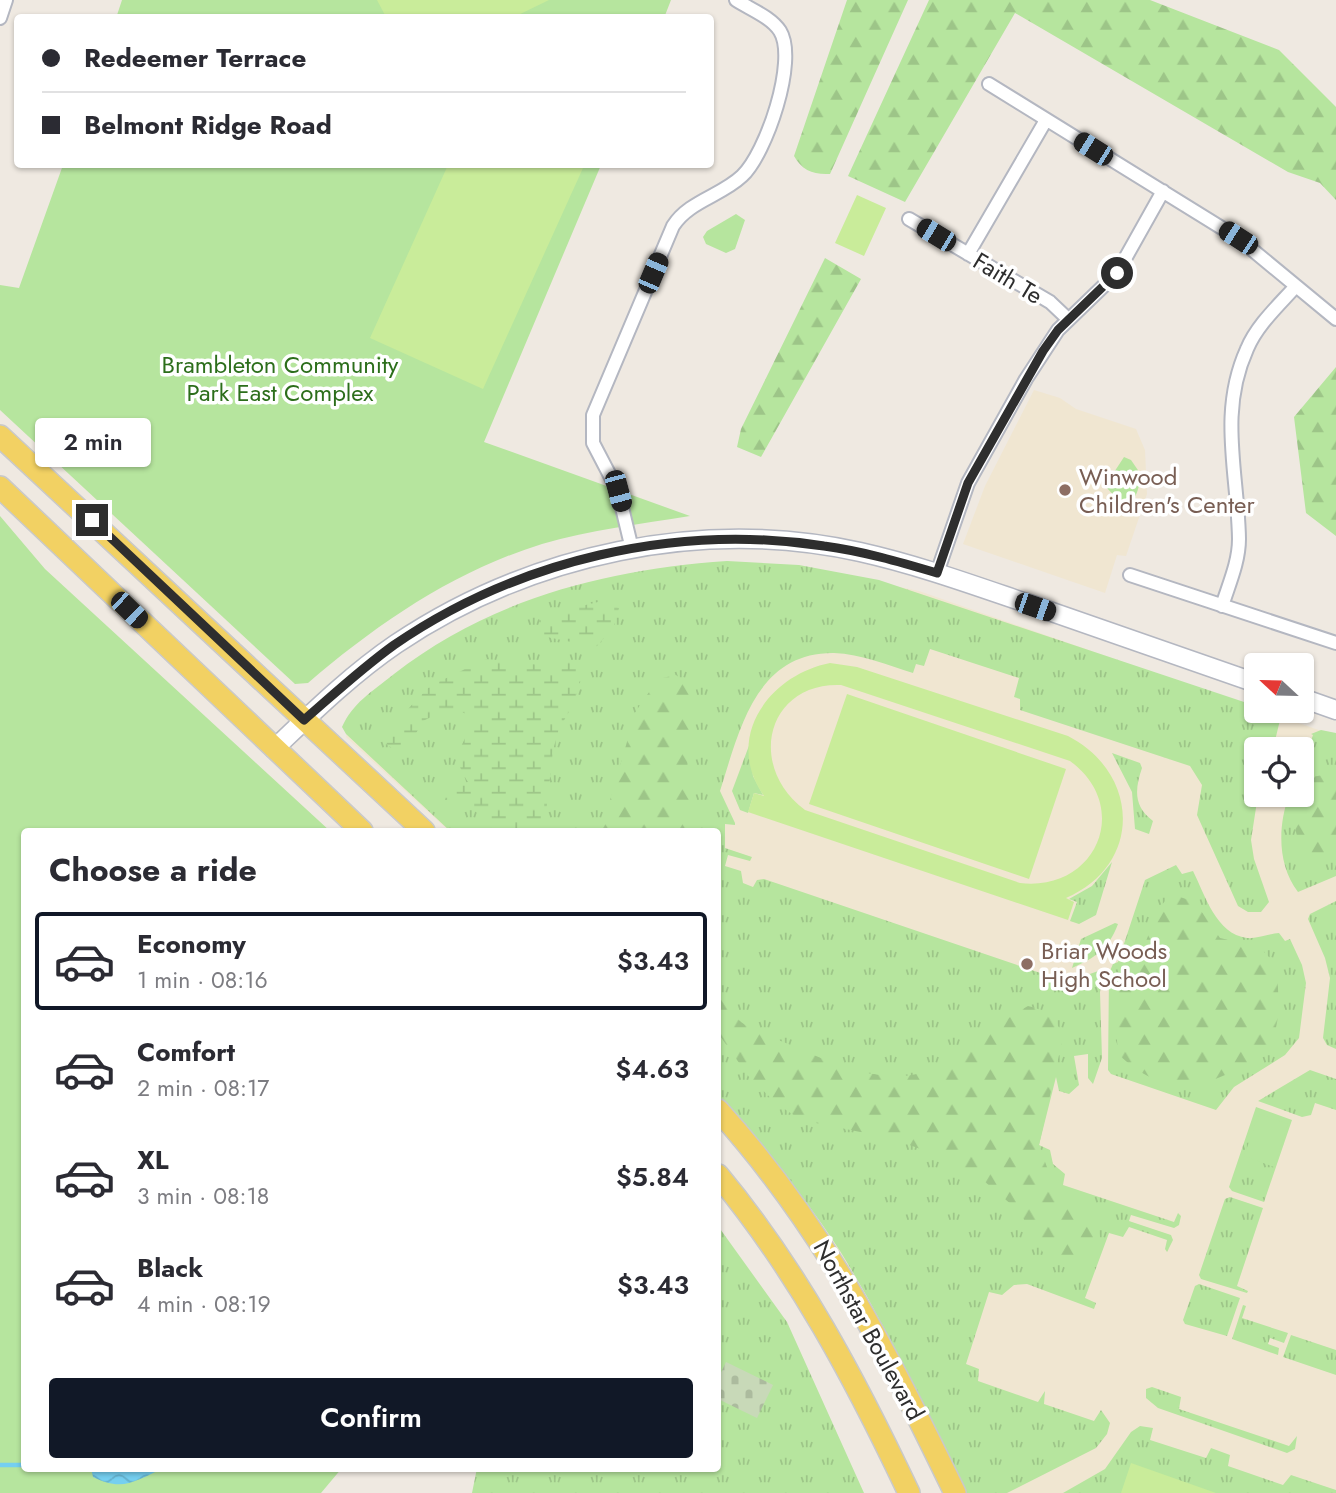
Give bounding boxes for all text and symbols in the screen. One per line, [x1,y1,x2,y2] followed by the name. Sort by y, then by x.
[84,39,306,77] text: Redeemer Terrace
[84,106,332,144] text: Belmont Ridge Road
[1070,129,1117,169] car
[913,215,960,255] car
[1215,218,1262,258] car
[967,243,1049,313] street label: Faith Te
[636,250,671,296] car
[1101,257,1133,289] route start
[162,347,399,410] park label: Brambleton Community Park East Complex
[34,419,150,468] callout: 2 min
[63,425,123,459] text: 2 min
[1079,459,1255,522] place label: Winwood Children's Center
[603,468,634,514] car
[1057,482,1073,498] marker: Winwood Children's Center
[76,504,108,536] route end
[107,588,152,632] car
[1012,590,1059,624] car
[1244,653,1314,723] north arrow
[1244,653,1314,807] map controls
[1244,737,1314,807] button: locate
[49,847,257,893] text: Choose a ride
[137,925,246,963] text: Economy
[53,930,116,993] icon: car
[1041,933,1167,996] place label: Briar Woods High School
[617,942,689,980] text: $3.43
[1019,956,1035,972] marker: Briar Woods High School
[137,963,268,997] text: 1 min · 08:16
[137,1033,235,1071] text: Comfort
[53,1038,116,1101] icon: car
[616,1050,689,1088] text: $4.63
[137,1071,269,1105] text: 2 min · 08:17
[137,1141,169,1179] text: XL
[53,1146,116,1209] icon: car
[616,1158,689,1196] text: $5.84
[137,1179,269,1213] text: 3 min · 08:18
[805,1233,933,1427] street label: Northstar Boulevard
[137,1249,203,1287] text: Black
[53,1254,116,1317] icon: car
[617,1266,689,1304] text: $3.43
[137,1287,271,1321] text: 4 min · 08:19
[49,1378,693,1458] button: Confirm

